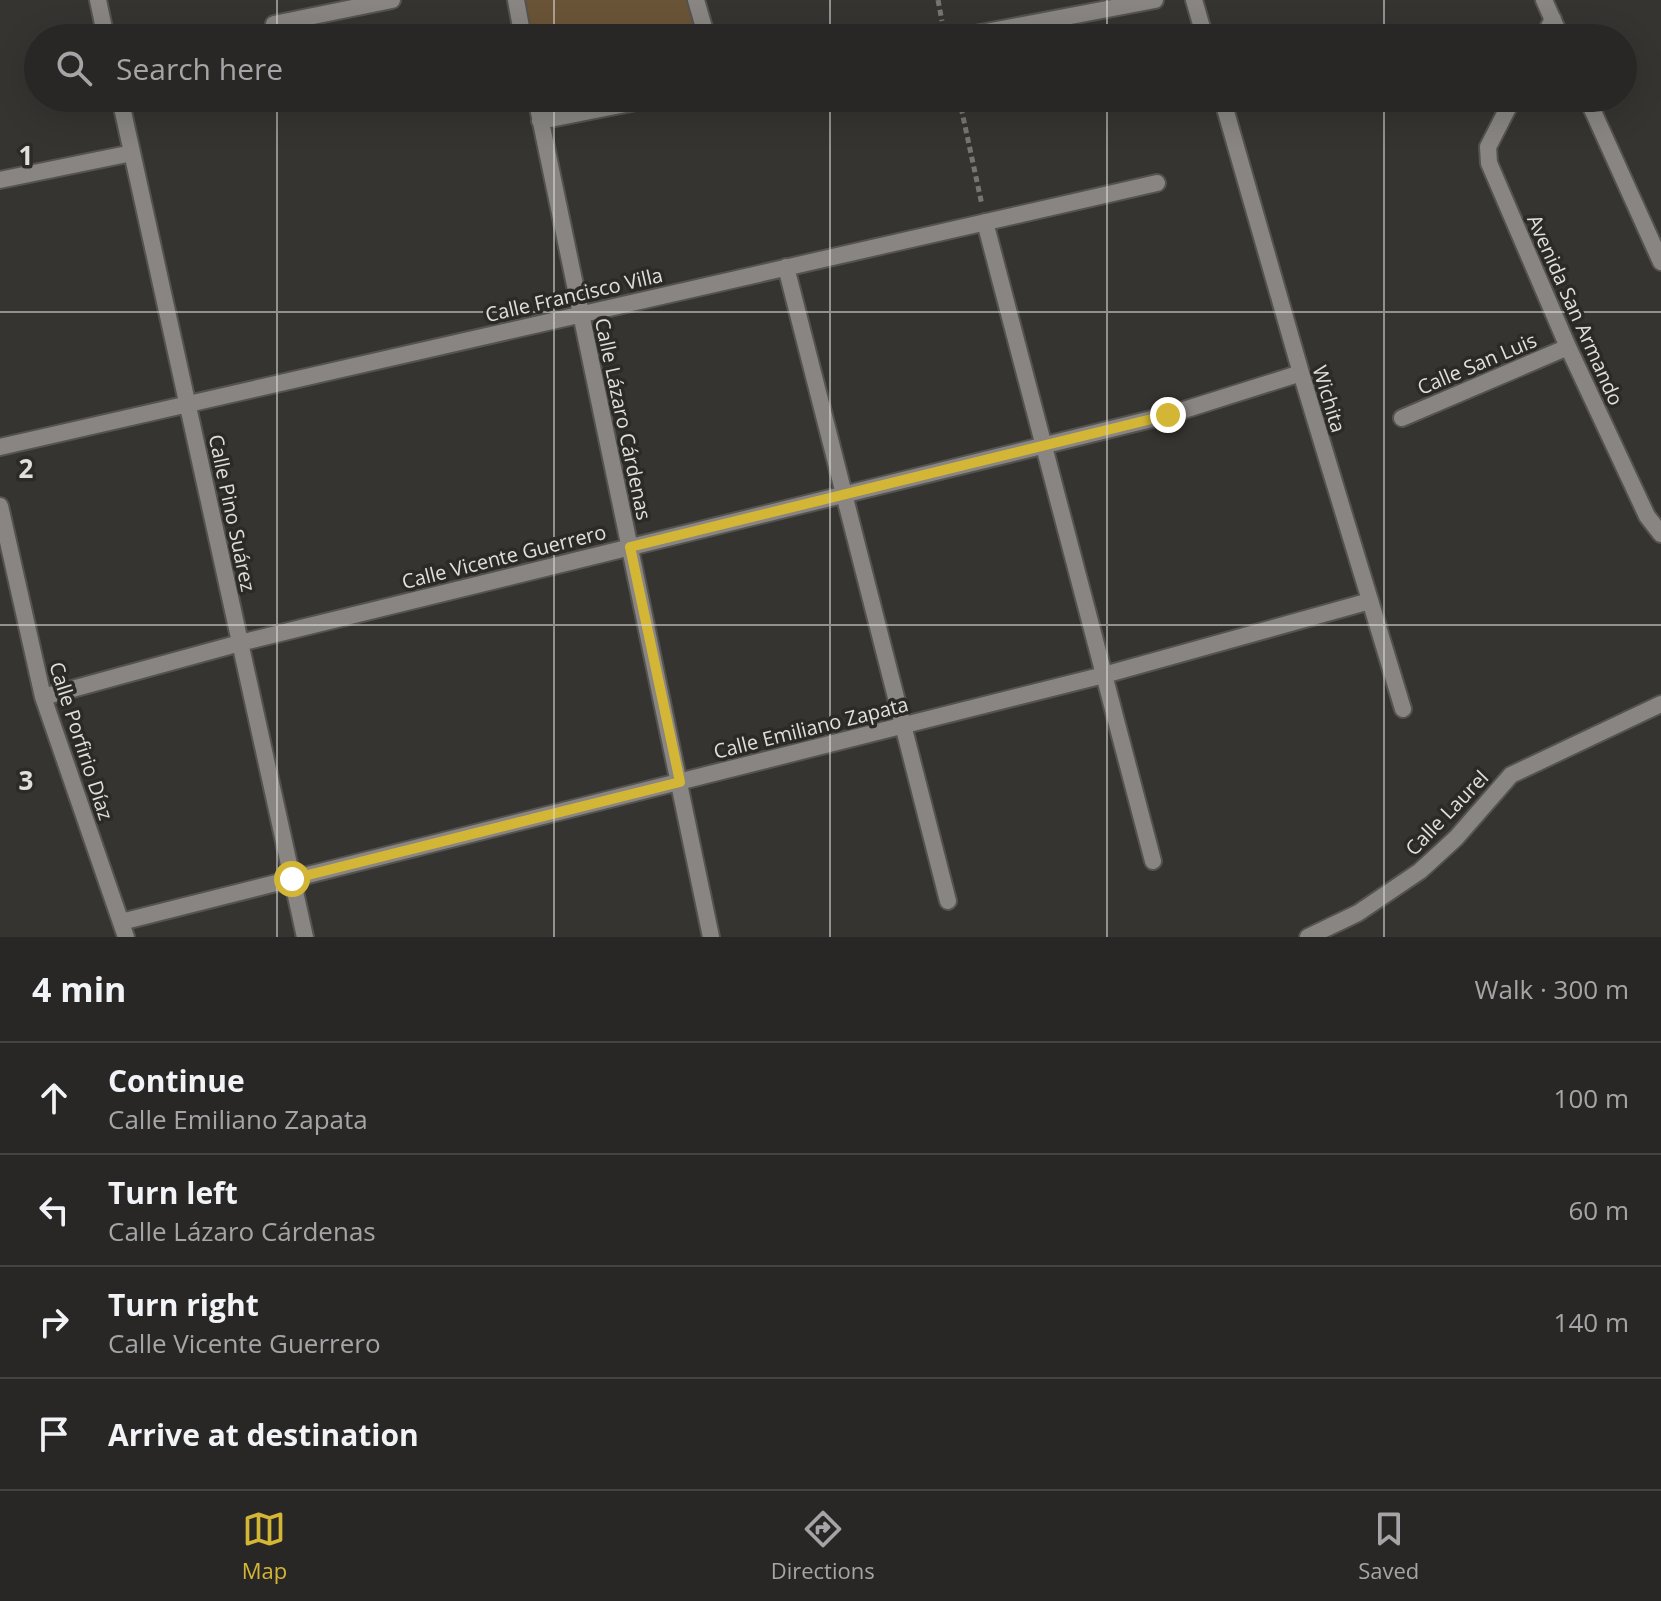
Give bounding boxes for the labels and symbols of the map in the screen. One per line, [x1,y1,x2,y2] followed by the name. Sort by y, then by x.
[19,137,33,173] text: 1
[1521,210,1630,409] street label: Avenida San Armando
[483,261,665,328] street label: Calle Francisco Villa
[589,315,658,522] street label: Calle Lázaro Cárdenas
[1413,326,1541,401] street label: Calle San Luis
[1307,362,1352,436] street label: Wichita
[1150,397,1186,433] route end
[203,432,262,594] street label: Calle Pino Suárez
[19,450,34,486] text: 2
[399,518,609,595] street label: Calle Vicente Guerrero
[43,658,120,823] street label: Calle Porfirio Díaz
[711,690,911,765] street label: Calle Emiliano Zapata
[19,762,33,798] text: 3
[1399,764,1494,861] street label: Calle Laurel
[274,861,310,897] route start

